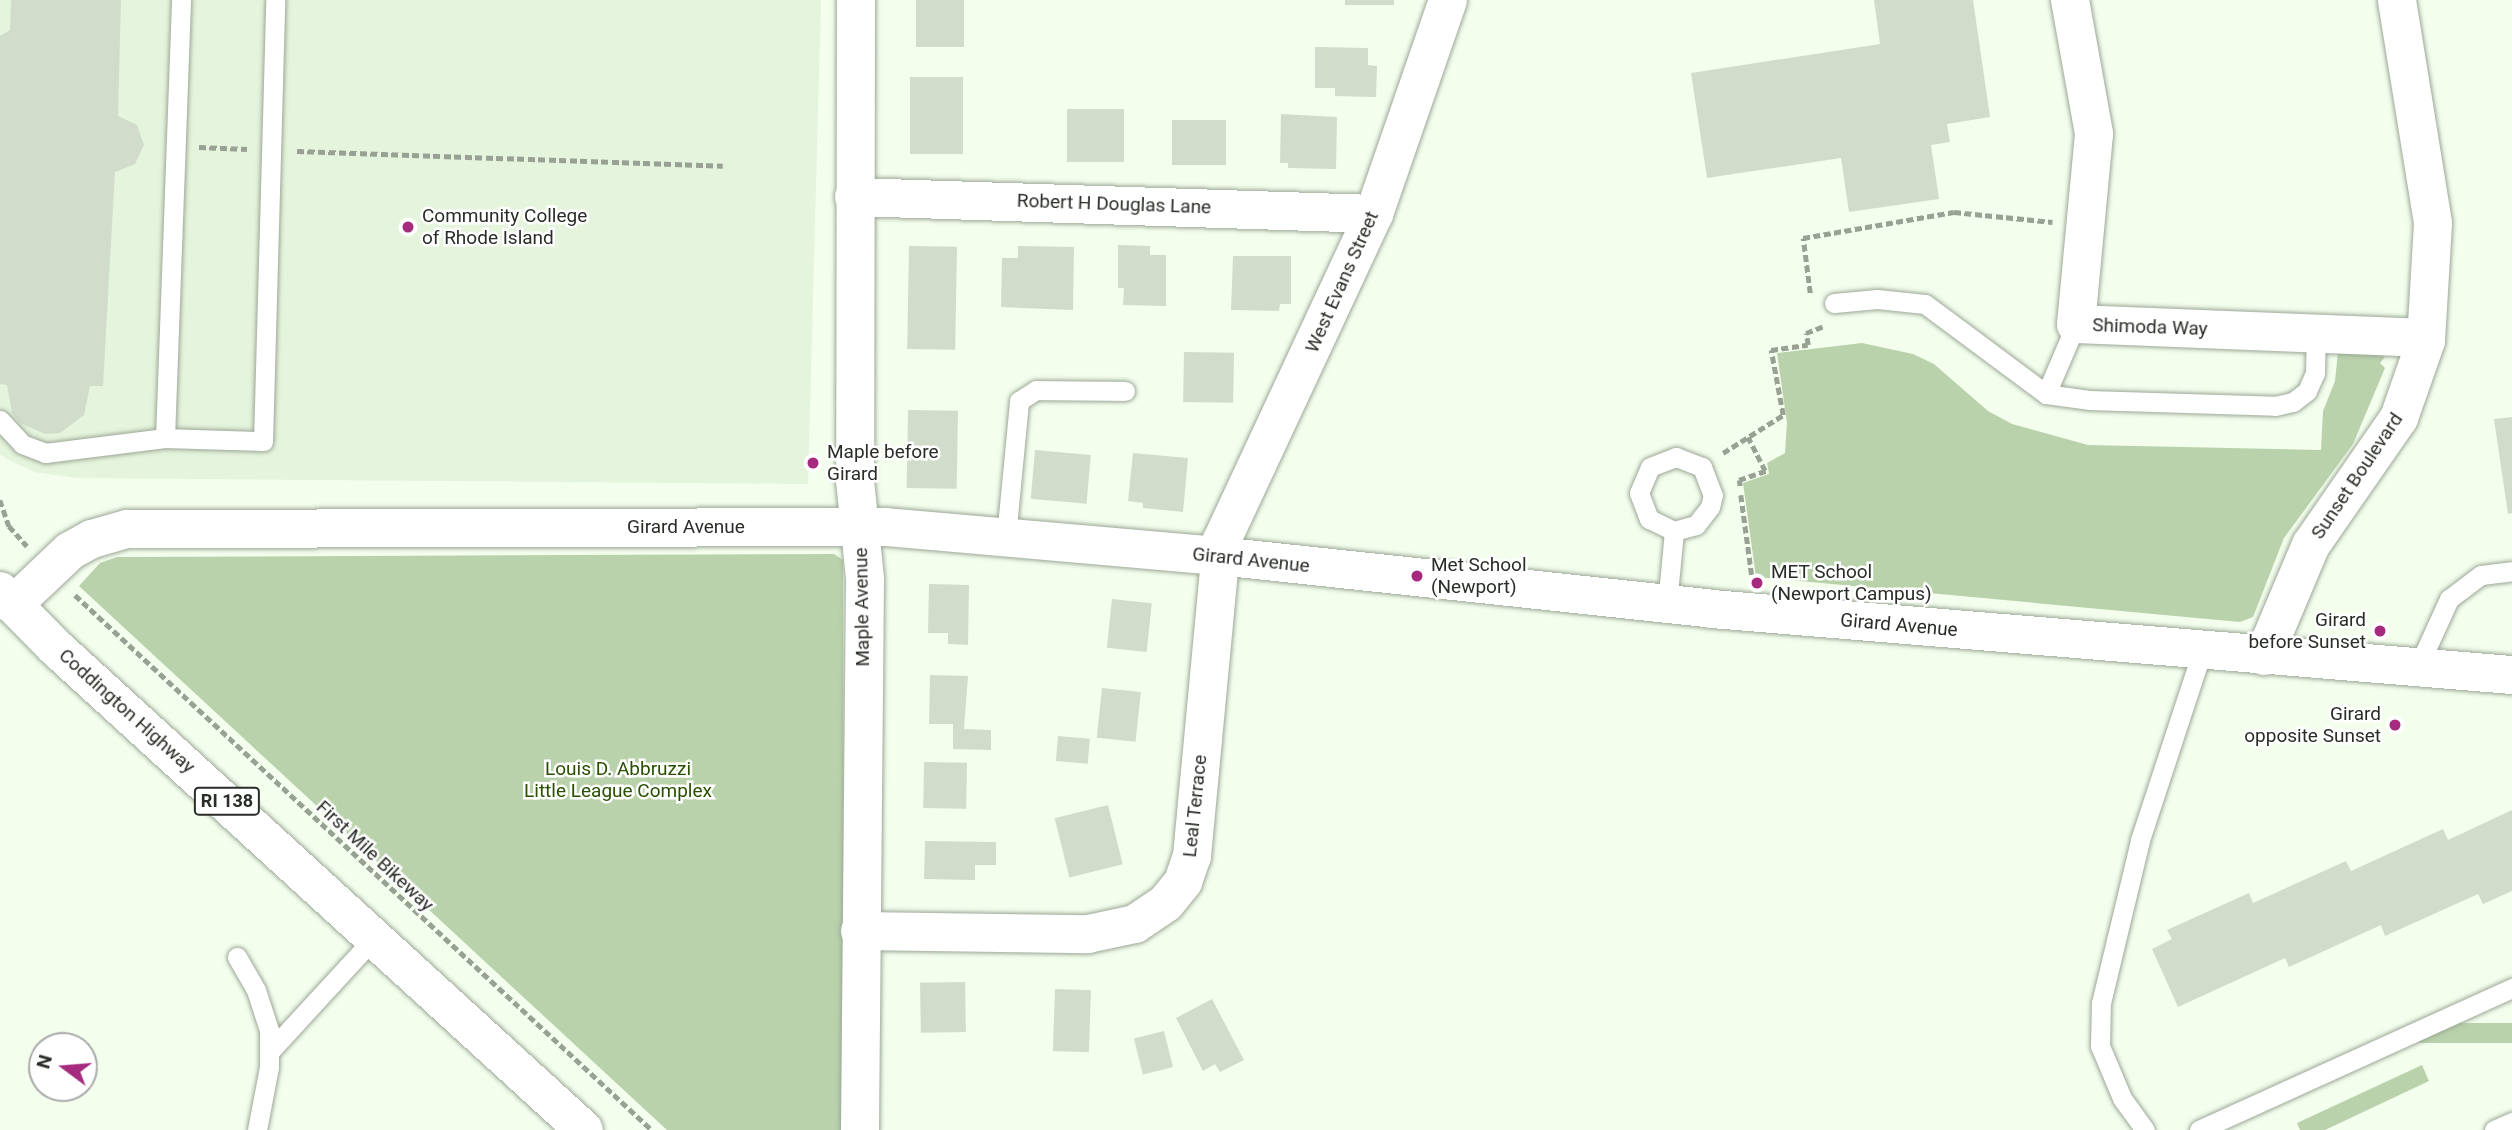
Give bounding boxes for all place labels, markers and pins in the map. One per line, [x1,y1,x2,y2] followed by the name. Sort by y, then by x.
[422,205,587,249] place label: Community College of Rhode Island
[400,219,416,235] marker: Community College of Rhode Island
[827,441,939,485] place label: Maple before Girard
[805,455,821,471] marker: Maple before Girard
[1431,554,1527,598] place label: Met School (Newport)
[1771,561,1932,605] place label: MET School (Newport Campus)
[1409,568,1425,584] marker: Met School (Newport)
[1749,575,1765,591] marker: MET School (Newport Campus)
[2248,609,2366,653] place label: Girard before Sunset
[2372,623,2388,639] marker: Girard before Sunset
[2244,703,2381,747] place label: Girard opposite Sunset
[2387,717,2403,733] marker: Girard opposite Sunset

